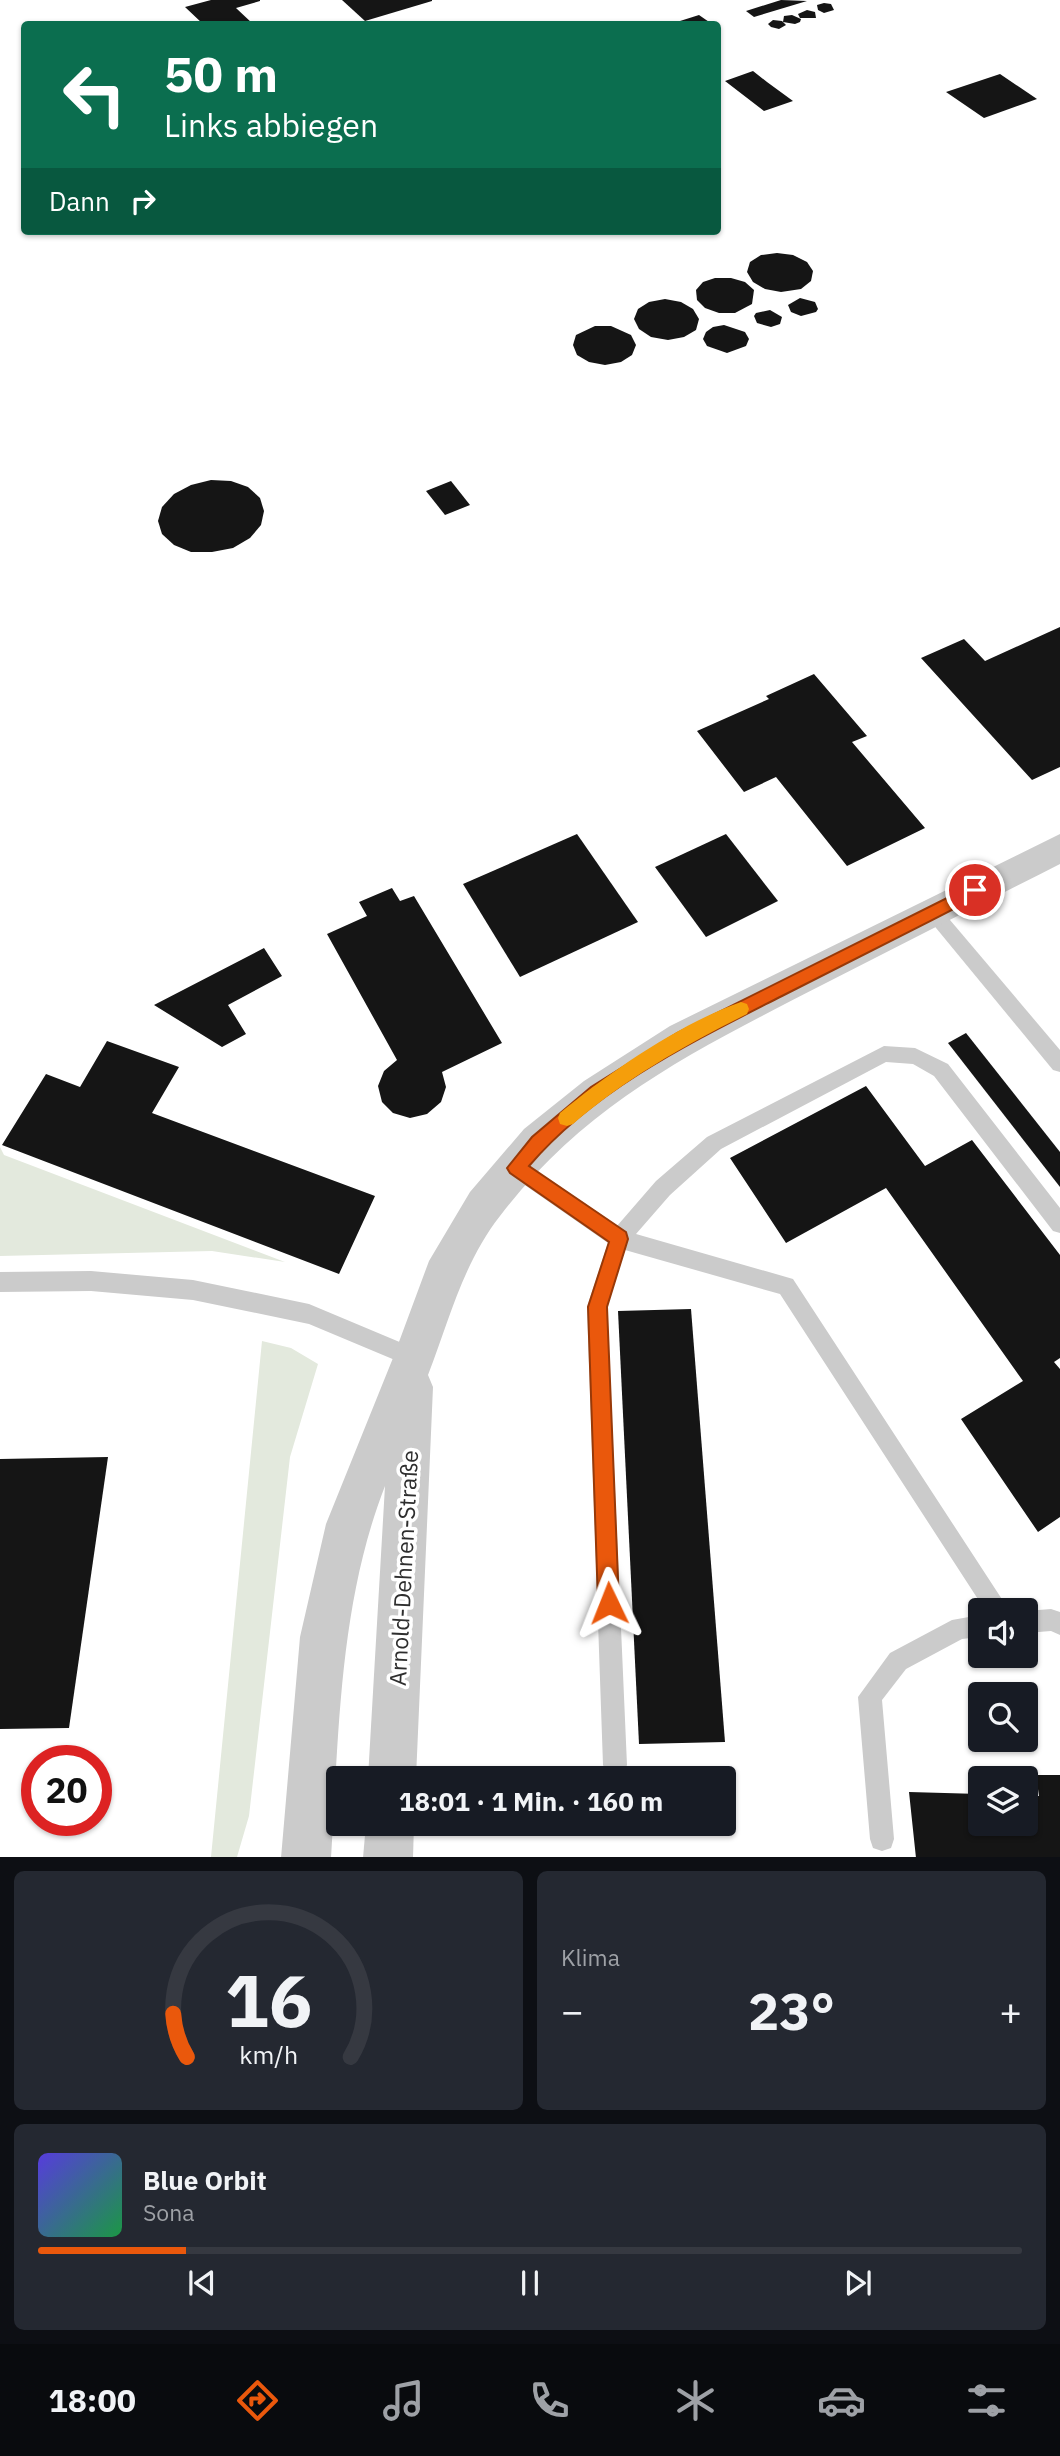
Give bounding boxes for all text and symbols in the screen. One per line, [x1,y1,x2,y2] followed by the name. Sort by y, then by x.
[164,42,278,105] text: 50 m
[49,49,140,140] icon: left
[164,104,378,146] text: Links abbiegen
[124,182,162,220] icon: right
[49,184,110,218] text: Dann
[945,860,1005,920] pin
[956,871,994,909] icon: arrive
[382,1449,424,1687] street label: Arnold-Dehnen-Straße
[572,1566,646,1640] position arrow
[968,1598,1038,1836] map controls
[968,1598,1038,1668] button: sound
[968,1682,1038,1752] button: search
[21,1745,112,1836] speed limit sign: 20
[968,1766,1038,1836] button: layers
[399,1784,663,1818] text: 18:01 · 1 Min. · 160 m
[561,1942,620,1972] text: Klima
[225,1952,312,2047] text: 16
[748,1977,835,2044] text: 23°
[561,1986,584,2035] text: −
[999,1986,1022,2035] text: +
[239,2037,298,2070] text: km/h
[143,2163,267,2197] text: Blue Orbit
[143,2197,195,2227] text: Sona
[183,2264,221,2302] icon: previous
[511,2264,549,2302] icon: pause
[839,2264,877,2302] icon: next
[233,2376,282,2425] icon: directions
[379,2376,428,2425] icon: music
[525,2376,574,2425] icon: phone
[671,2376,720,2425] icon: climate
[817,2376,866,2425] icon: car
[962,2376,1011,2425] icon: filters
[48,2379,136,2421] text: 18:00

